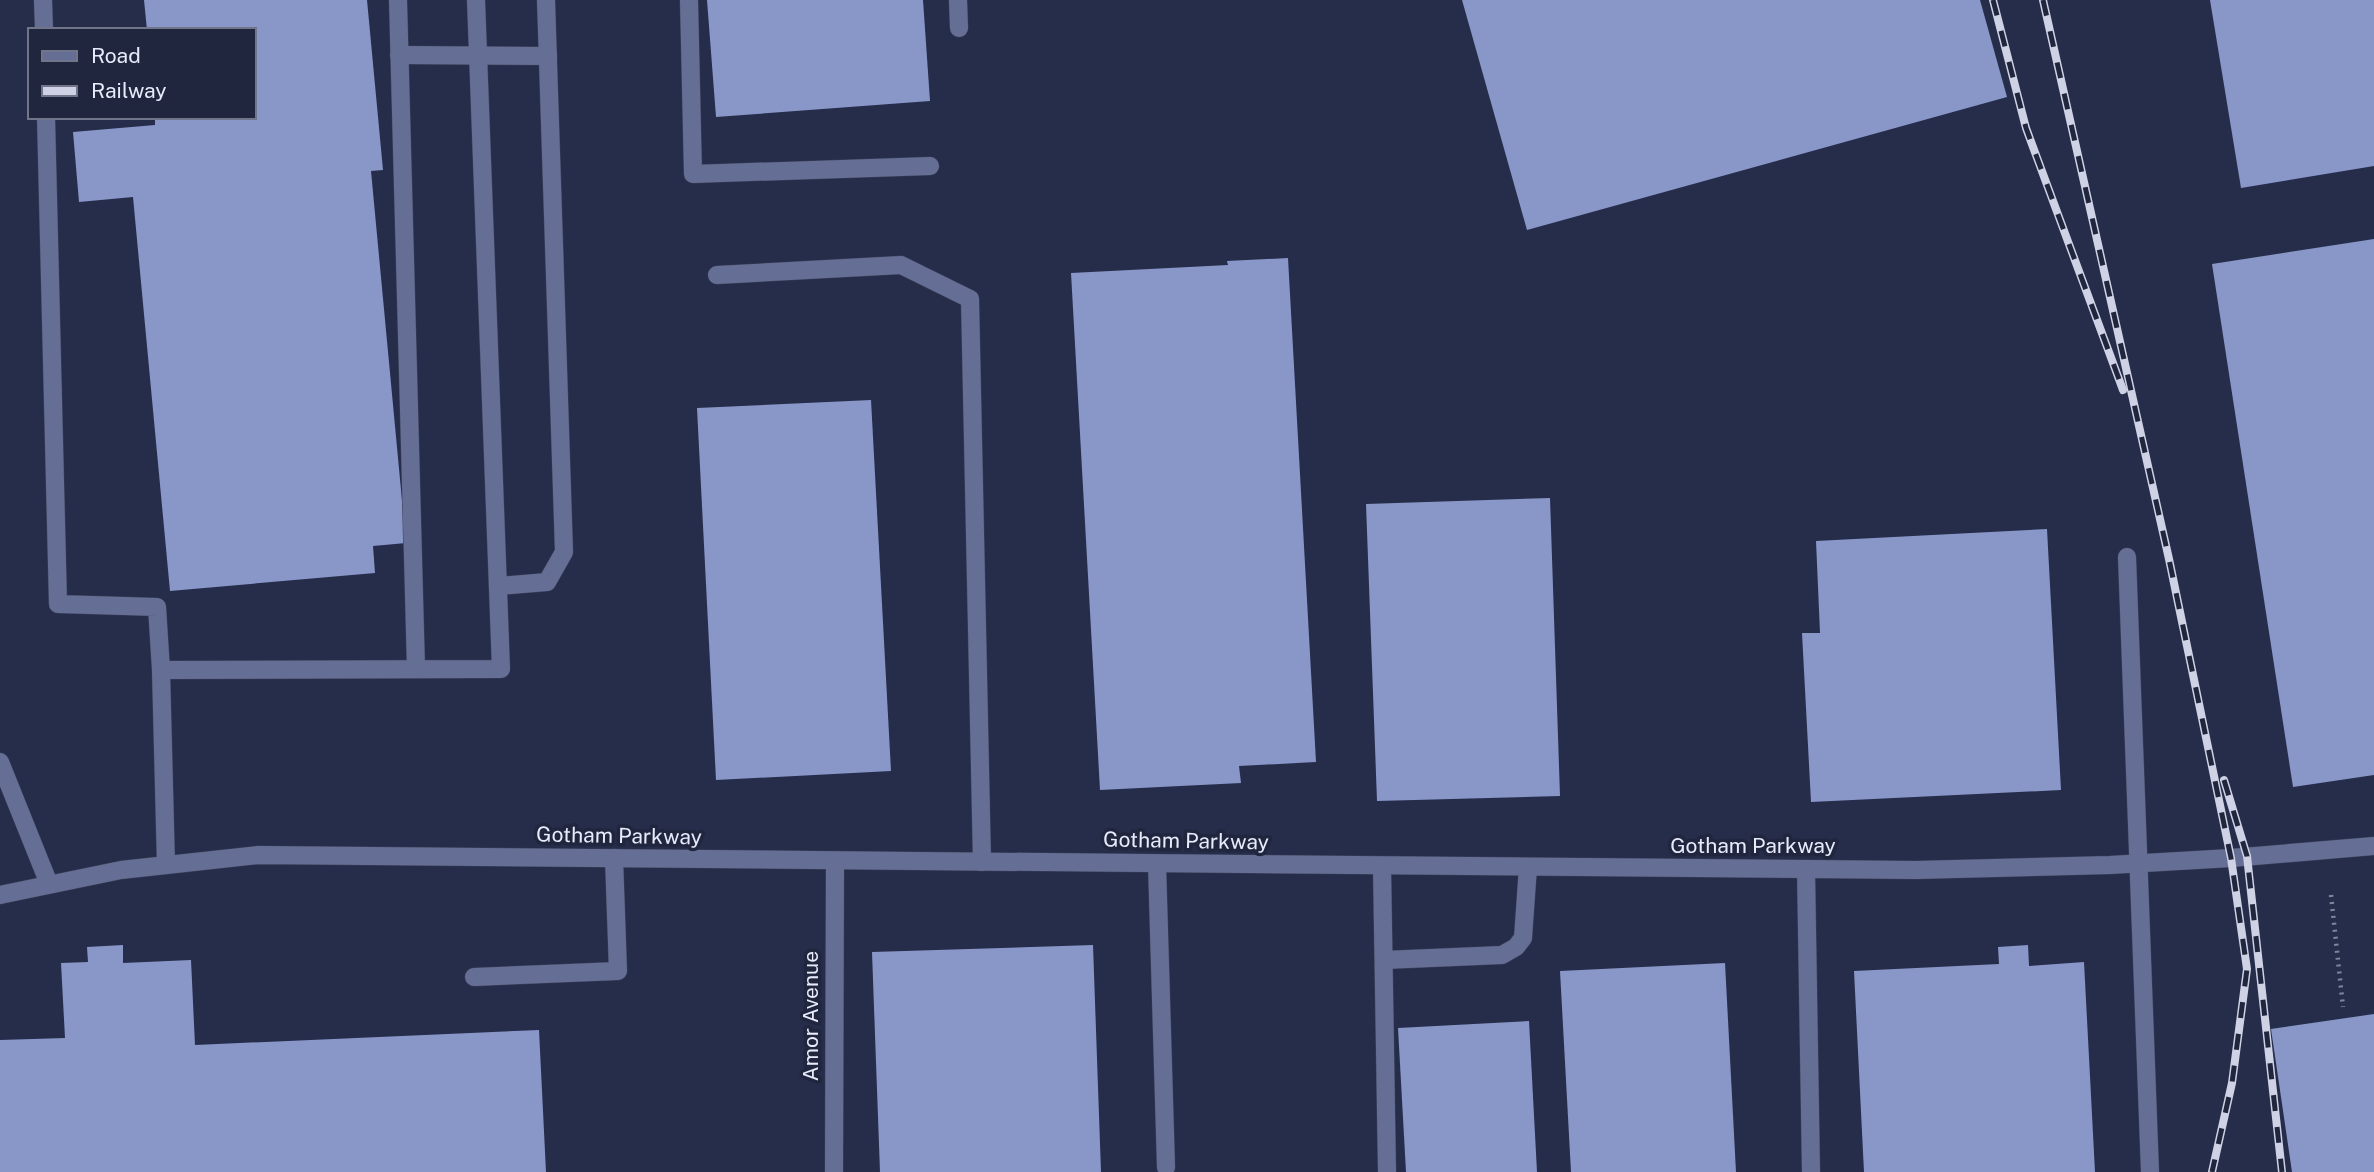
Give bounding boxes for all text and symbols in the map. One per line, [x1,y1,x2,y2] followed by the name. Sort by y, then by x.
[28,28,256,119] legend
[91,43,141,68] text: Road
[91,78,167,103] text: Railway
[536,822,702,849] street label: Gotham Parkway
[1103,827,1269,854] street label: Gotham Parkway
[1670,833,1836,858] street label: Gotham Parkway
[798,951,823,1081] street label: Amor Avenue

